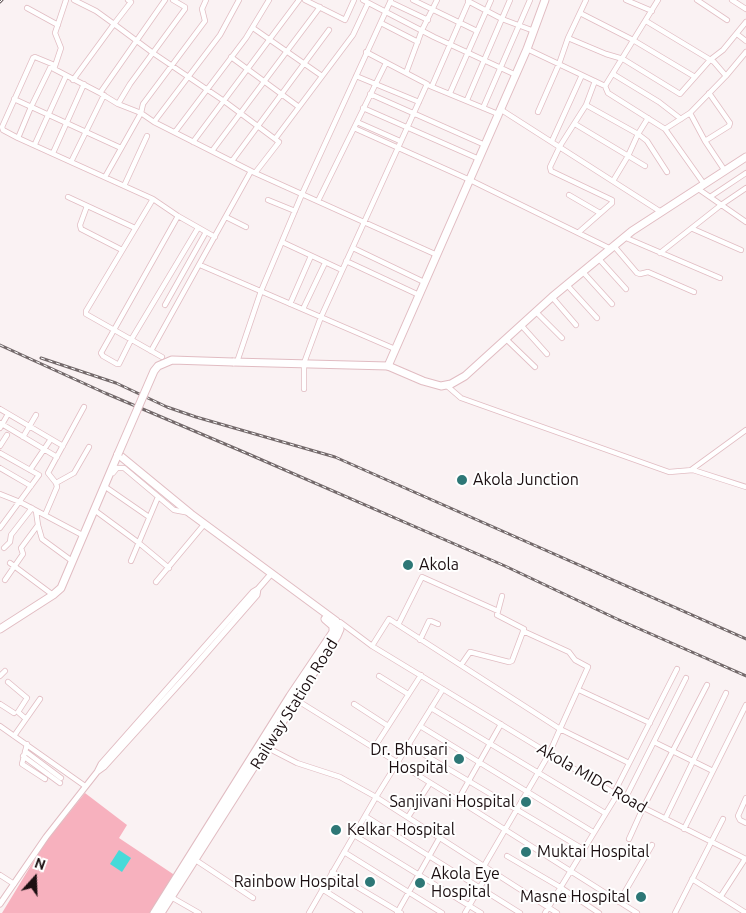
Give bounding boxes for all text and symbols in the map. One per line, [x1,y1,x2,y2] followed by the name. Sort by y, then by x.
[473,470,579,490] place label: Akola Junction
[455,473,469,487] marker: Akola Junction
[419,555,459,575] place label: Akola
[401,558,415,572] marker: Akola
[246,635,342,773] street label: Railway Station Road
[534,739,650,817] street label: Akola MIDC Road
[370,740,448,778] place label: Dr. Bhusari Hospital
[452,752,466,766] marker: Dr. Bhusari Hospital
[389,792,515,812] place label: Sanjivani Hospital
[519,795,533,809] marker: Sanjivani Hospital
[347,820,455,840] place label: Kelkar Hospital
[329,823,343,837] marker: Kelkar Hospital
[537,842,650,862] place label: Muktai Hospital
[519,845,533,859] marker: Muktai Hospital
[10,853,60,903] north arrow
[32,855,48,873] text: N
[431,864,500,902] place label: Akola Eye Hospital
[234,872,359,892] place label: Rainbow Hospital
[363,875,377,889] marker: Rainbow Hospital
[413,876,427,890] marker: Akola Eye Hospital
[520,887,630,907] place label: Masne Hospital
[634,890,648,904] marker: Masne Hospital

